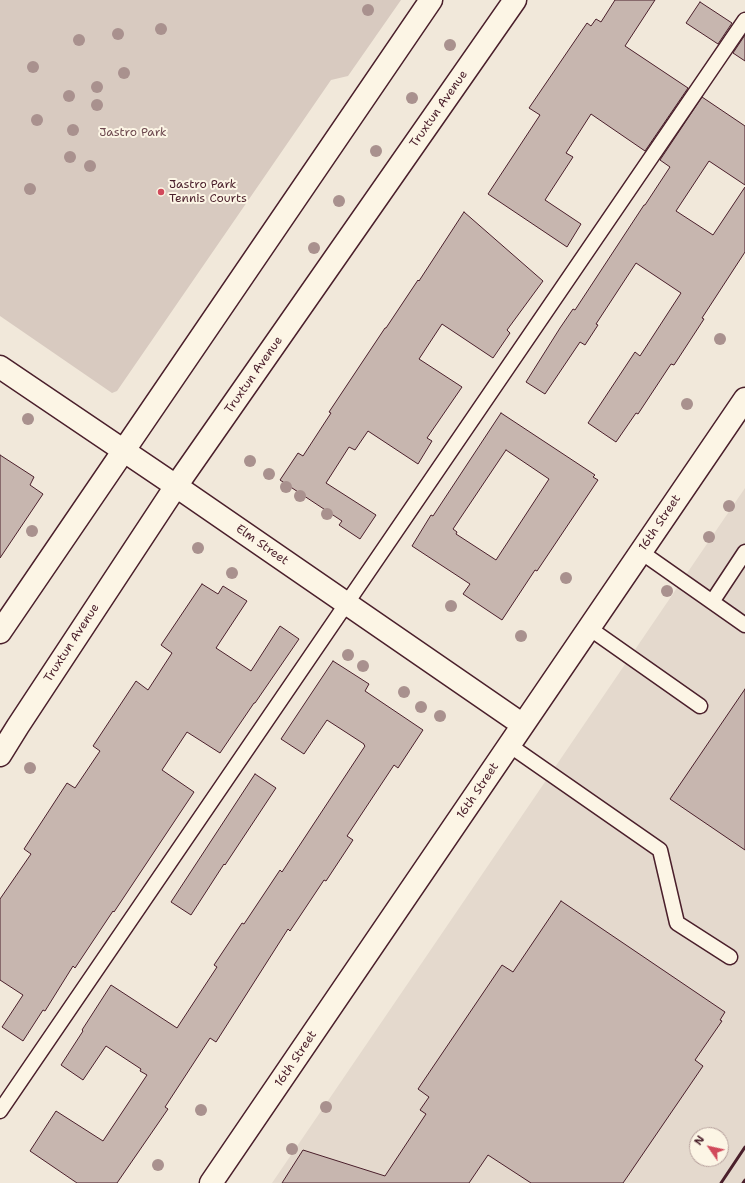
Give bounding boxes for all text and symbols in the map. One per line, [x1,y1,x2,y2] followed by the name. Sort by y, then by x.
[407,68,471,150] street label: Truxtun Avenue
[99,126,167,140] park label: Jastro Park
[169,178,247,206] place label: Jastro Park Tennis Courts
[156,187,166,197] marker: Jastro Park Tennis Courts
[222,334,286,416] street label: Truxtun Avenue
[636,492,684,554] street label: 16th Street
[233,522,291,568] street label: Elm Street
[41,601,103,685] street label: Truxtun Avenue
[454,760,502,822] street label: 16th Street
[272,1028,320,1090] street label: 16th Street
[689,1127,729,1167] north arrow
[691,1133,708,1148] text: N

